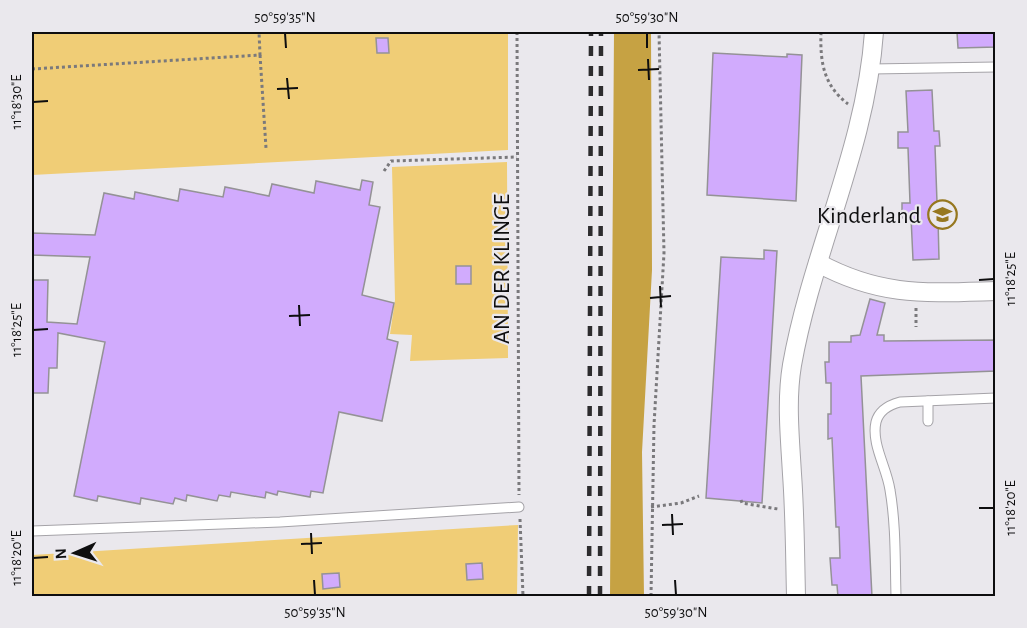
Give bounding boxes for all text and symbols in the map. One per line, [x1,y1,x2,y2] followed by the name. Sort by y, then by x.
[254,10,316,25] text: 50°59'35"N
[616,10,678,25] text: 50°59'30"N
[9,74,24,130] text: 11°18'30"E
[490,194,514,344] street label: AN DER KLINGE
[926,199,958,231] school or university icon: Kinderland
[817,204,921,228] place label: Kinderland
[1003,252,1018,306] text: 11°18'25"E
[9,303,24,357] text: 11°18'25"E
[1003,480,1018,536] text: 11°18'20"E
[45,523,105,583] north arrow
[9,530,24,586] text: 11°18'20"E
[53,548,69,560] text: N
[284,605,346,620] text: 50°59'35"N
[645,605,707,620] text: 50°59'30"N

